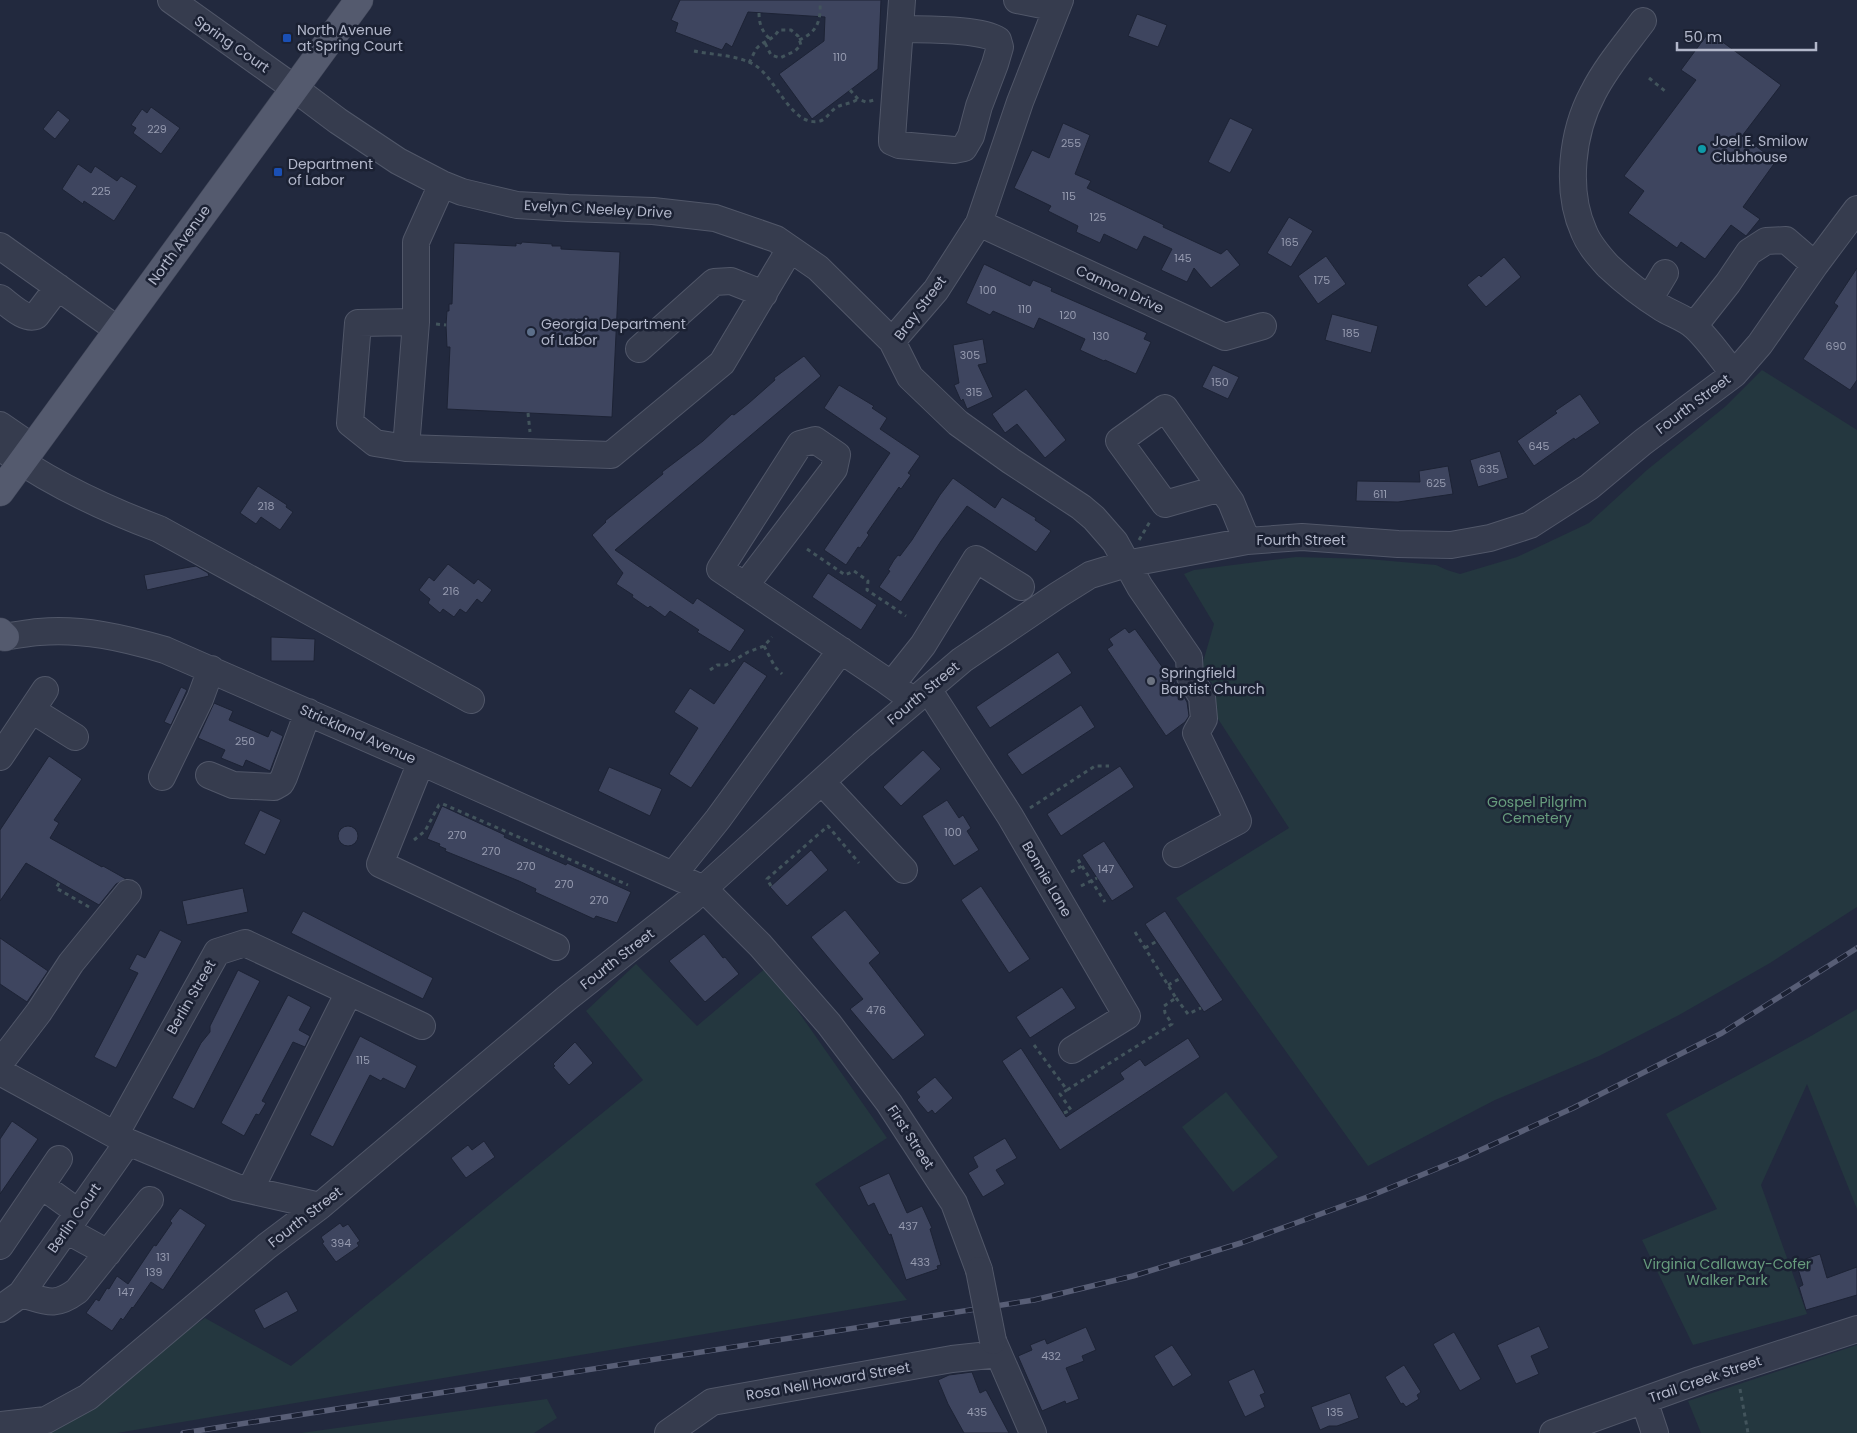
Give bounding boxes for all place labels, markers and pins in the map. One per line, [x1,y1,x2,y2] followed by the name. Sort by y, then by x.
[297,20,403,56] place label: North Avenue at Spring Court
[281,32,293,44] marker: North Avenue at Spring Court
[1712,131,1809,167] place label: Joel E. Smilow Clubhouse
[1696,143,1708,155] marker: Joel E. Smilow Clubhouse
[288,154,373,190] place label: Department of Labor
[272,166,284,178] marker: Department of Labor
[541,314,686,350] place label: Georgia Department of Labor
[525,326,537,338] marker: Georgia Department of Labor
[1161,663,1265,699] place label: Springfield Baptist Church
[1145,675,1157,687] marker: Springfield Baptist Church

